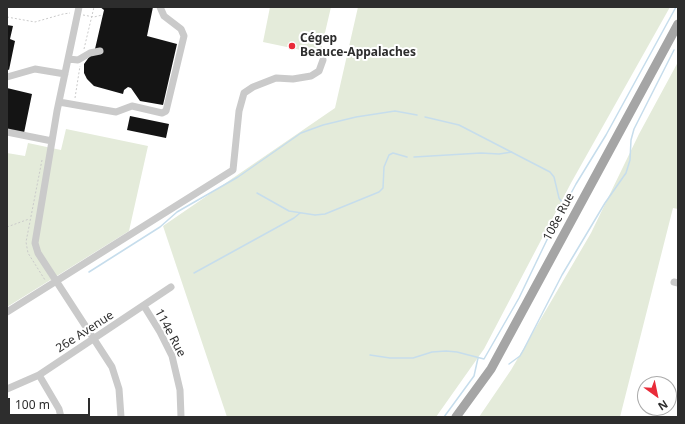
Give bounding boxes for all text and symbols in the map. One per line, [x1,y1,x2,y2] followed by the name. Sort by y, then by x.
[300,32,416,60] place label: Cégep Beauce-Appalaches
[287,41,297,51] marker: Cégep Beauce-Appalaches
[540,191,578,243] street label: 108e Rue
[151,307,189,359] street label: 114e Rue
[54,308,116,356] street label: 26e Avenue
[637,376,677,416] north arrow
[10,390,92,416] scale bar
[15,396,50,413] text: 100 m
[655,397,671,414] text: N

